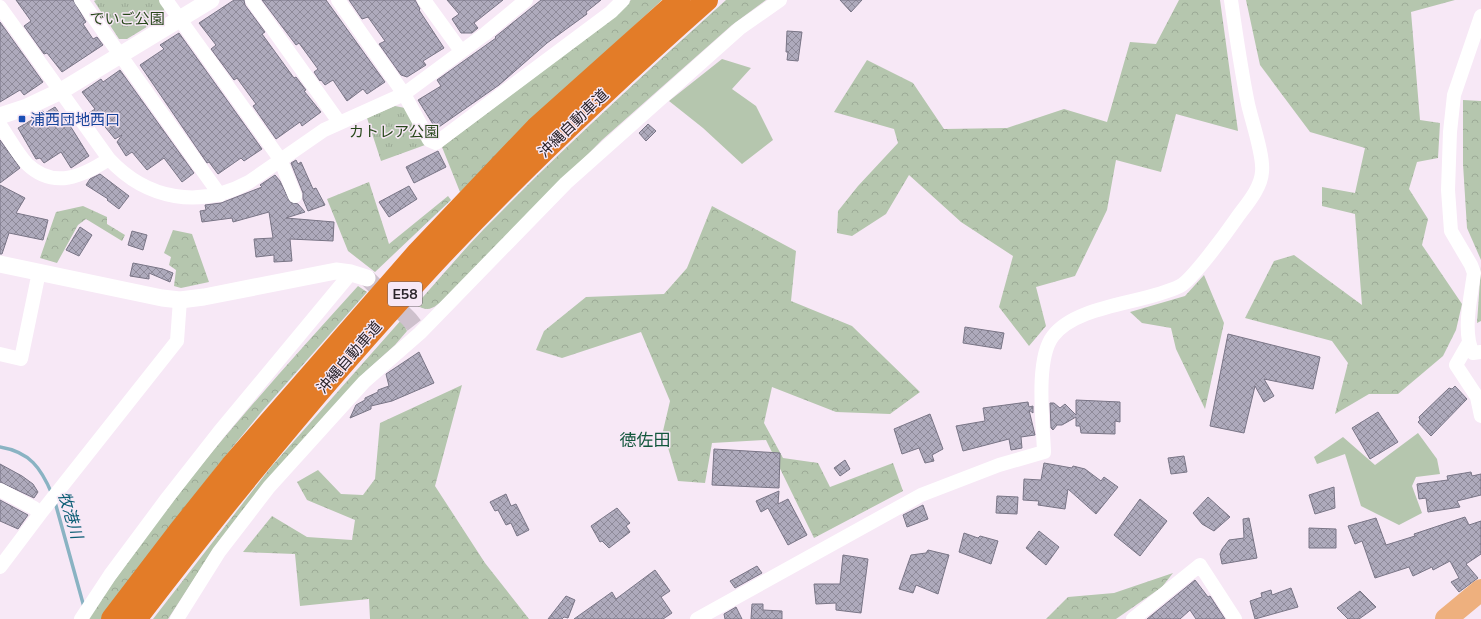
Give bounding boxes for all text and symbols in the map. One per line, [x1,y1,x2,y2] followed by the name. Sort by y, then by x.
[89,9,165,28] park label: でいご公園
[534,85,612,161] street label: 沖縄自動車道
[30,110,120,129] place label: 浦西団地西口
[17,114,27,124] marker: 浦西団地西口
[349,122,439,141] park label: カトレア公園
[388,282,422,306] road number: E58
[312,317,386,397] street label: 沖縄自動車道
[620,429,671,450] district label: 徳佐田
[54,489,88,543] water label: 牧港川

